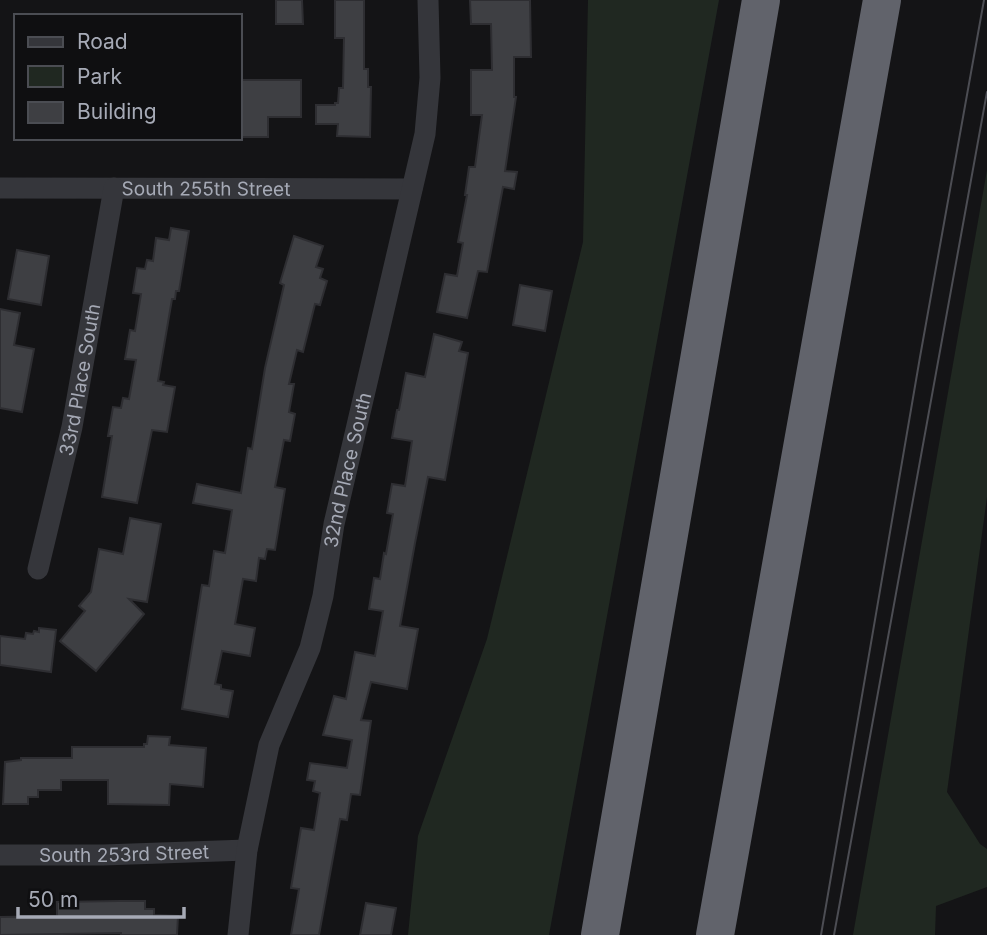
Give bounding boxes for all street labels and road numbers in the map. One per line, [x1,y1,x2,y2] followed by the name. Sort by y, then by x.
[122,177,290,201] street label: South 255th Street
[55,302,105,458] street label: 33rd Place South
[320,390,376,549] street label: 32nd Place South
[39,840,209,867] street label: South 253rd Street

